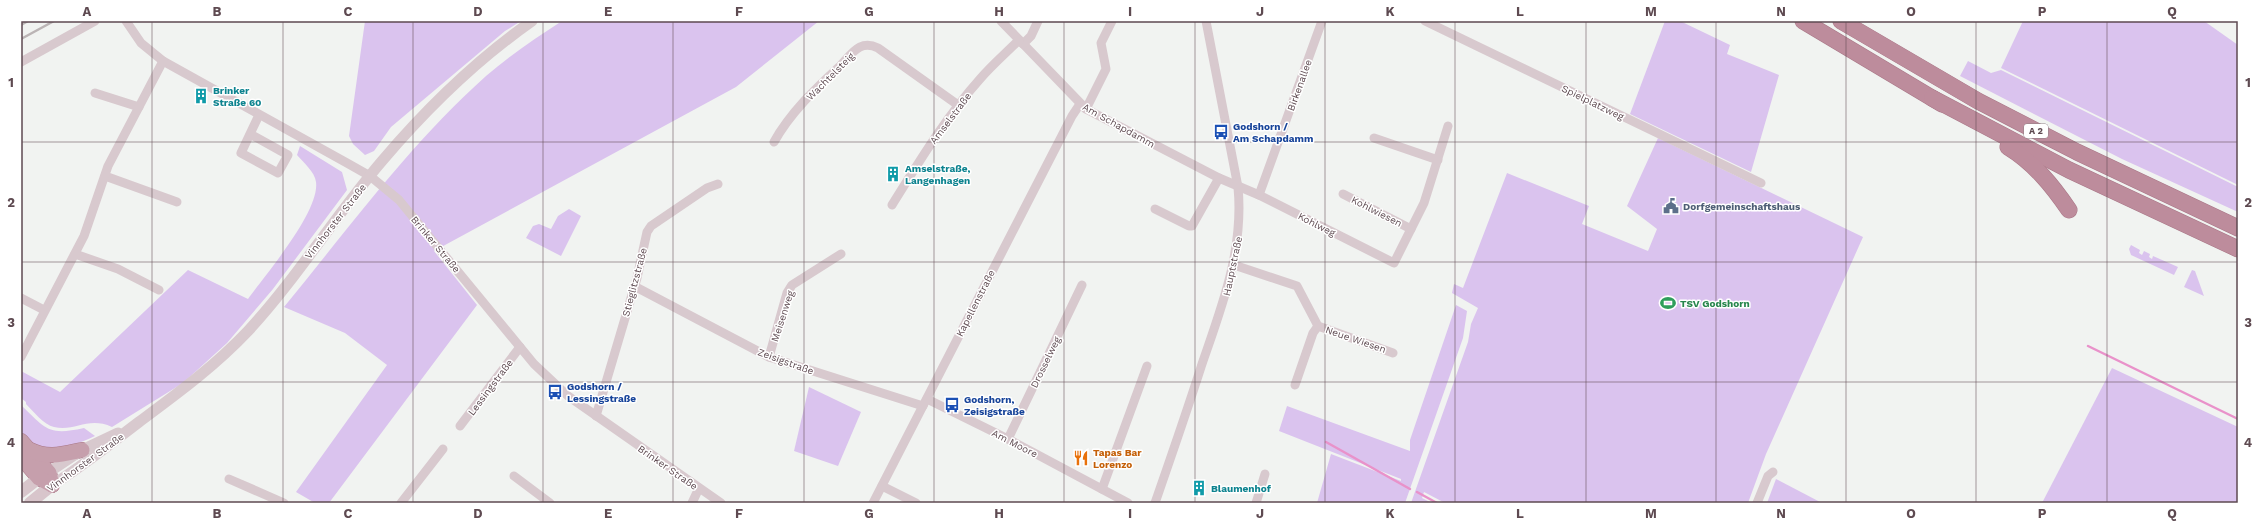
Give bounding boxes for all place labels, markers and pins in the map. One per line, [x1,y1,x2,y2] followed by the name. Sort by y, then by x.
[213,85,262,108] place label: Brinker Straße 60
[192,87,210,105] building icon: Brinker Straße 60
[1233,121,1313,144] place label: Godshorn / Am Schapdamm
[1212,123,1230,141] bus stop icon: Godshorn / Am Schapdamm
[905,163,971,186] place label: Amselstraße, Langenhagen
[884,165,902,183] building icon: Amselstraße, Langenhagen
[1662,197,1680,215] public building icon: Dorfgemeinschaftshaus
[1683,201,1801,212] place label: Dorfgemeinschaftshaus
[1659,294,1677,312] sports icon: TSV Godshorn
[1680,298,1750,309] place label: TSV Godshorn
[567,381,636,404] place label: Godshorn / Lessingstraße
[546,383,564,401] bus stop icon: Godshorn / Lessingstraße
[964,394,1025,417] place label: Godshorn, Zeisigstraße
[943,396,961,414] bus stop icon: Godshorn, Zeisigstraße
[1093,447,1142,470] place label: Tapas Bar Lorenzo
[1072,449,1090,467] restaurant icon: Tapas Bar Lorenzo
[1190,479,1208,497] building icon: Blaumenhof
[1211,483,1272,494] place label: Blaumenhof

